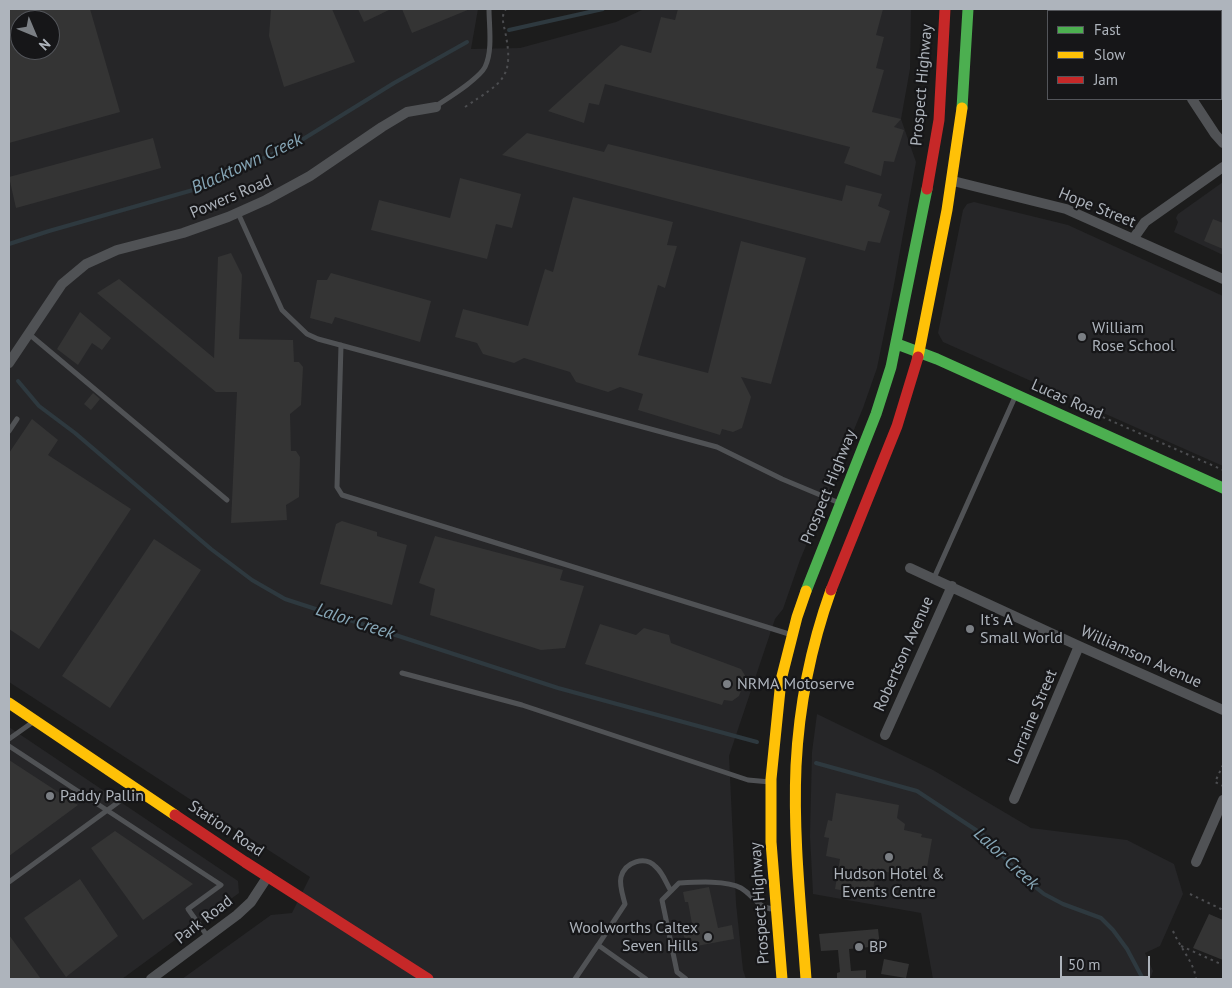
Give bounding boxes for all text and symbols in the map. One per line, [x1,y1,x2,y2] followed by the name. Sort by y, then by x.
[10,10,60,60] north arrow
[1047,10,1222,100] legend
[1094,20,1121,39] text: Fast
[907,23,937,147] street label: Prospect Highway
[35,35,55,55] text: N
[1094,45,1125,64] text: Slow
[1094,70,1118,89] text: Jam
[188,129,306,199] water label: Blacktown Creek
[187,171,275,223] street label: Powers Road
[1056,184,1138,232] street label: Hope Street
[1092,318,1175,356] place label: William Rose School
[1076,331,1088,343] marker: William Rose School
[1028,376,1106,424] street label: Lucas Road
[797,427,861,547] street label: Prospect Highway
[870,594,938,714] street label: Robertson Avenue
[313,599,397,645] water label: Lalor Creek
[980,610,1063,648] place label: It's A Small World
[1078,622,1204,692] street label: Williamson Avenue
[964,623,976,635] marker: It's A Small World
[1004,667,1062,767] street label: Lorraine Street
[737,674,855,694] place label: NRMA Motoserve
[721,678,733,690] marker: NRMA Motoserve
[60,786,144,806] place label: Paddy Pallin
[44,790,56,802] marker: Paddy Pallin
[185,797,267,861] street label: Station Road
[969,823,1043,895] water label: Lalor Creek
[746,841,774,965] street label: Prospect Highway
[883,851,895,863] marker: Hudson Hotel & Events Centre
[834,864,944,902] place label: Hudson Hotel & Events Centre
[171,892,237,948] street label: Park Road
[570,918,698,956] place label: Woolworths Caltex Seven Hills
[702,931,714,943] marker: Woolworths Caltex Seven Hills
[869,937,887,957] place label: BP
[853,941,865,953] marker: BP
[1062,946,1152,978] scale bar
[1068,955,1101,974] text: 50 m

